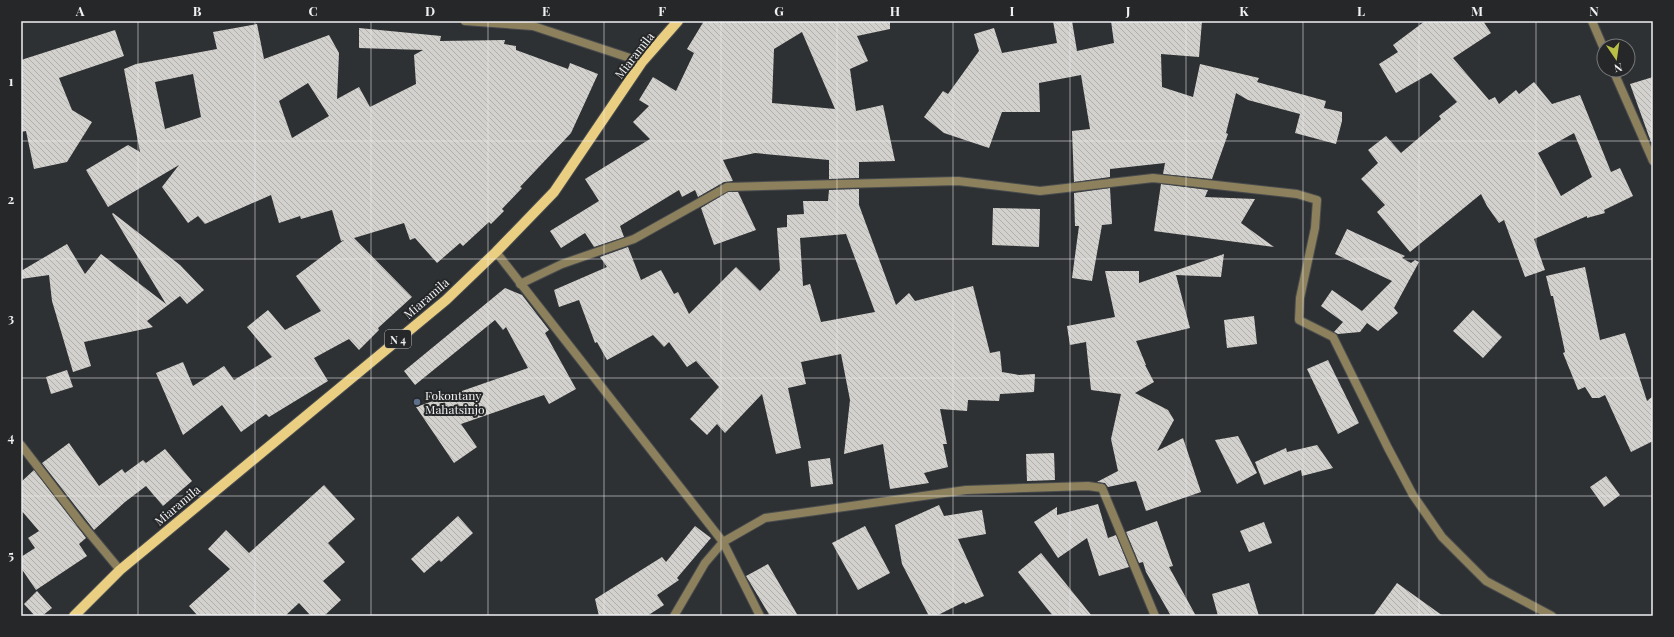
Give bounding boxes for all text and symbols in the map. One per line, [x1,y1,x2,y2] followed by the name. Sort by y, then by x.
[75,2,85,19] text: A
[193,2,202,19] text: B
[308,2,318,19] text: C
[425,2,435,19] text: D
[542,2,550,19] text: E
[658,2,666,19] text: F
[774,2,784,19] text: G
[890,2,900,19] text: H
[1010,2,1015,19] text: I
[1125,2,1131,19] text: J
[1239,2,1249,19] text: K
[1357,2,1365,19] text: L
[1471,2,1483,19] text: M
[1589,2,1599,19] text: N
[611,28,657,82] street label: Miaramila
[1596,38,1636,78] north arrow
[1613,60,1624,76] text: N
[9,72,14,89] text: 1
[8,190,15,207] text: 2
[400,274,452,322] street label: Miaramila
[8,309,14,326] text: 3
[385,330,411,348] road number: N 4
[425,387,485,417] place label: Fokontany Mahatsinjo
[412,397,422,407] marker: Fokontany Mahatsinjo
[8,428,15,445] text: 4
[151,481,203,529] street label: Miaramila
[8,546,14,563] text: 5

